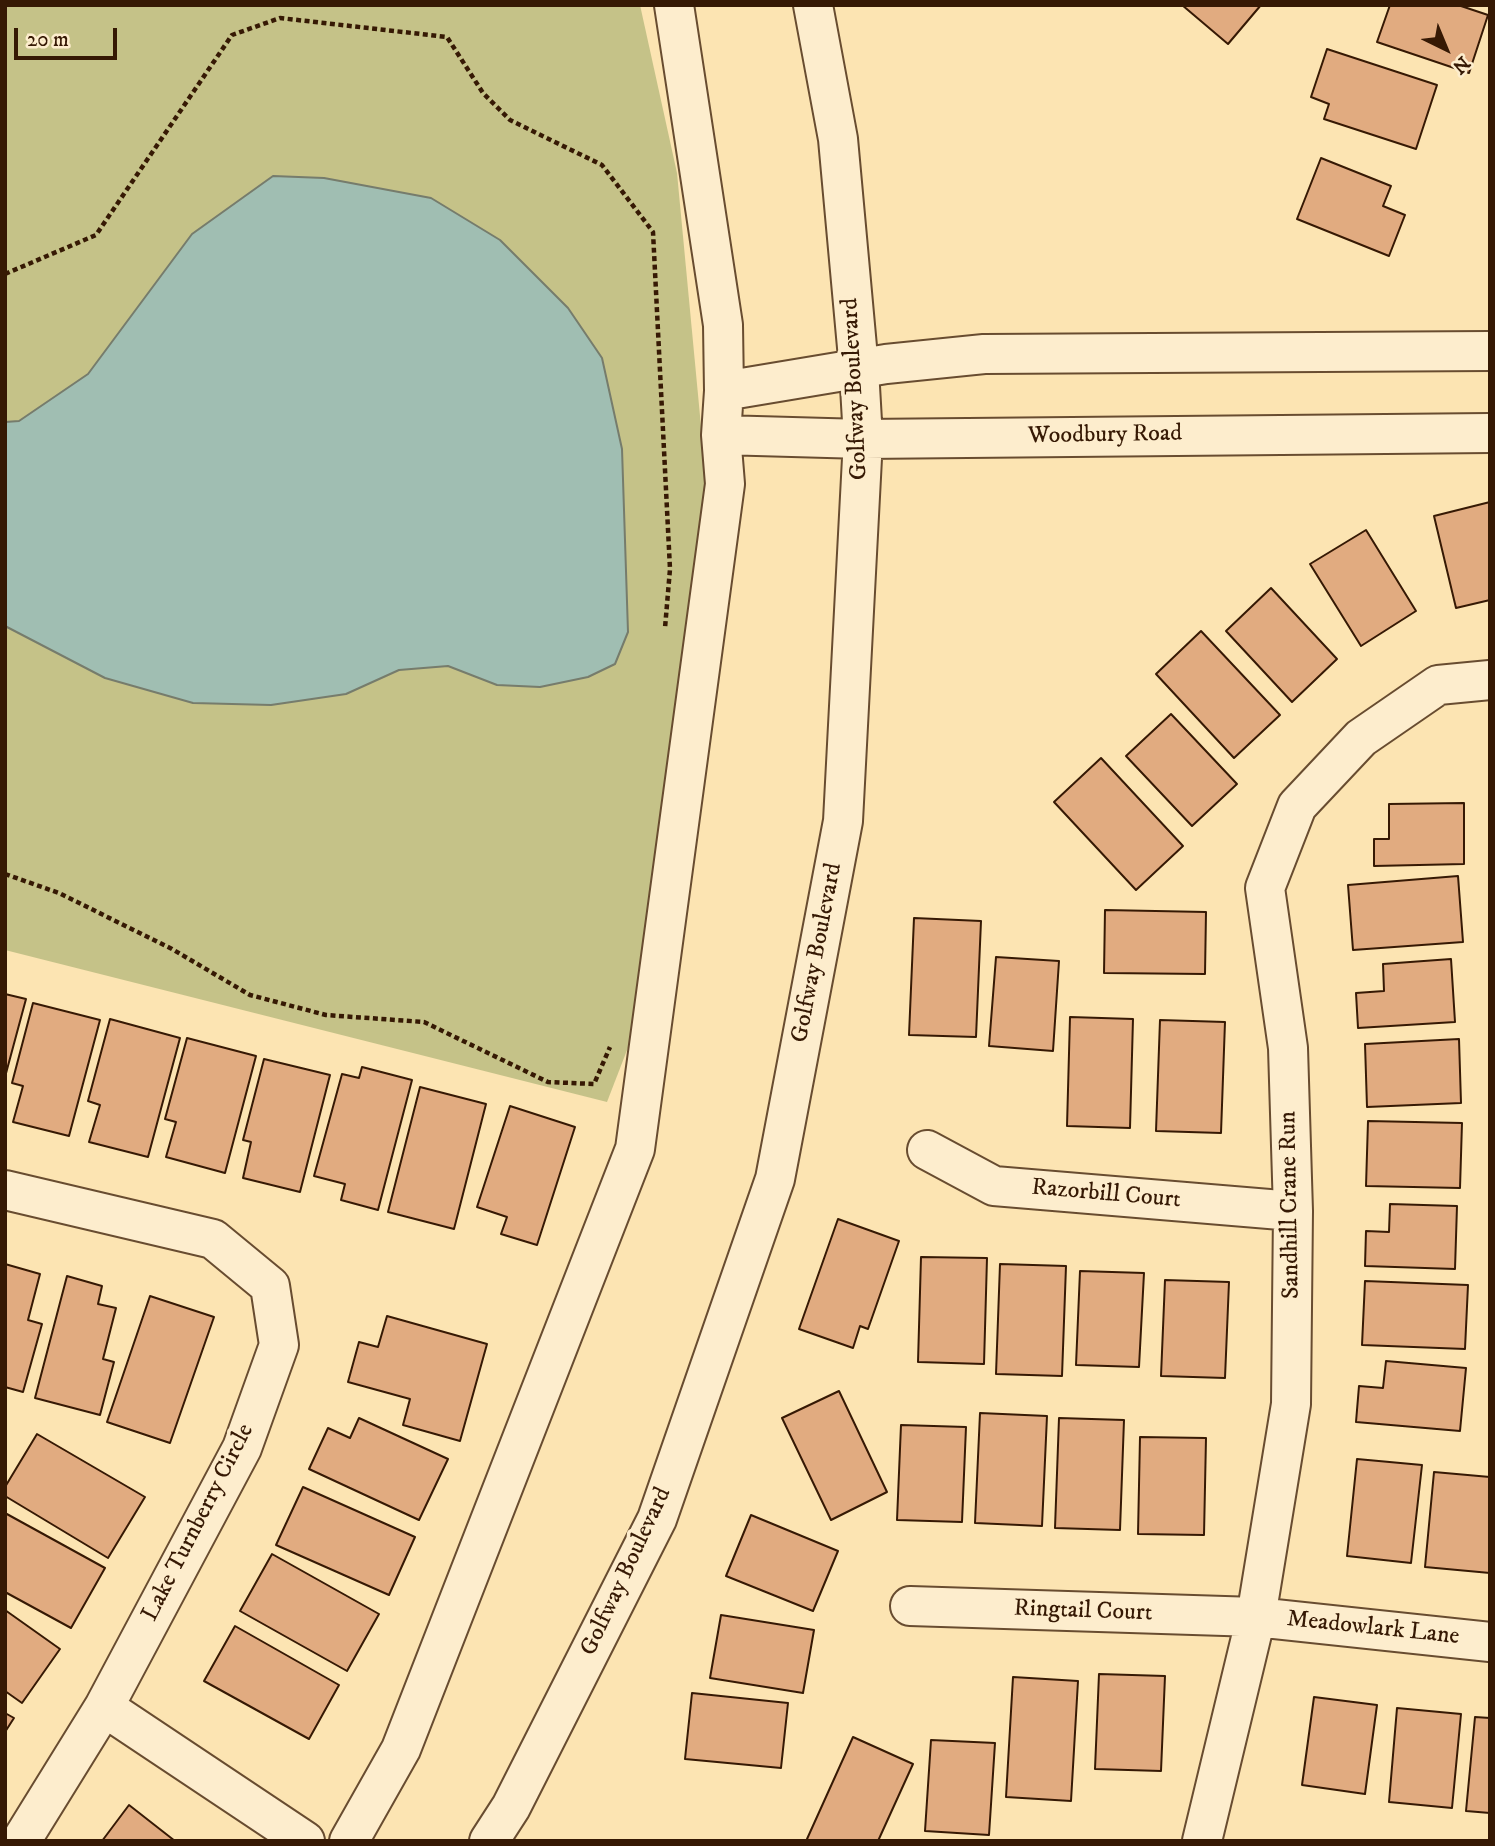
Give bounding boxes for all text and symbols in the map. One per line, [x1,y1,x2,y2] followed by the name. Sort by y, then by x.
[18,14,121,58] scale bar
[1411,14,1481,84] north arrow
[27,27,69,53] text: 20 m
[1447,51,1474,78] text: N
[837,297,875,481] street label: Golfway Boulevard
[1028,420,1182,452] street label: Woodbury Road
[786,861,850,1045] street label: Golfway Boulevard
[1275,1111,1307,1299] street label: Sandhill Crane Run
[1030,1174,1182,1216] street label: Razorbill Court
[137,1420,261,1626] street label: Lake Turnberry Circle
[575,1483,679,1661] street label: Golfway Boulevard
[1013,1595,1153,1629] street label: Ringtail Court
[1285,1606,1461,1652] street label: Meadowlark Lane

